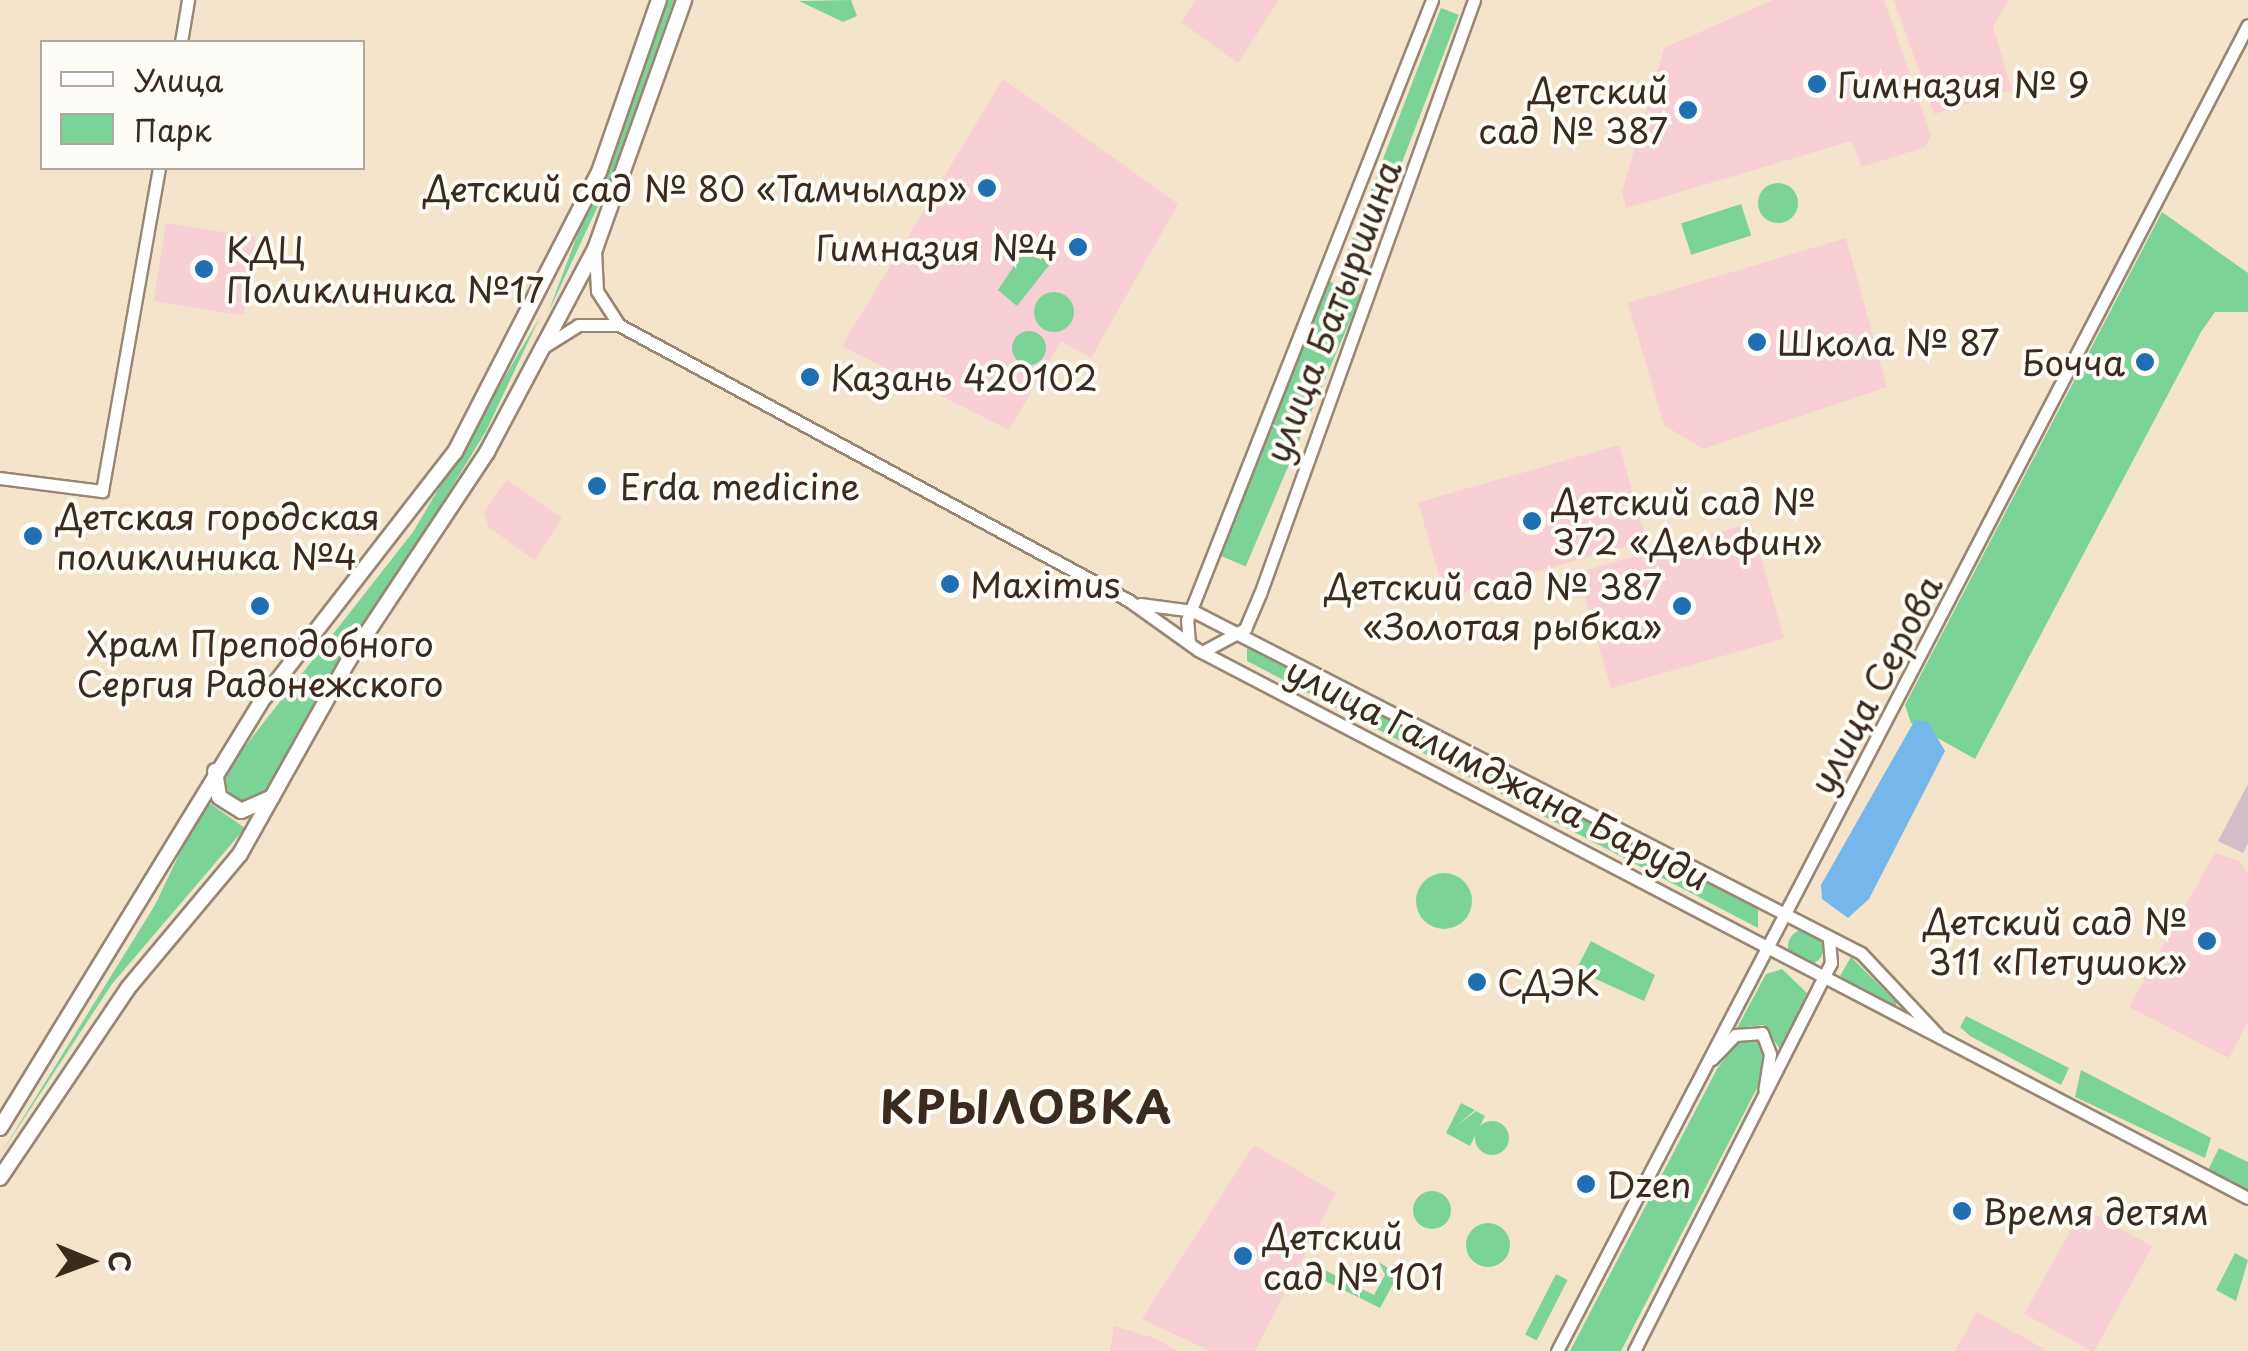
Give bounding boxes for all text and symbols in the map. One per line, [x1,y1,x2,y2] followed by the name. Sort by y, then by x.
[40,40,365,170] legend
[134,57,223,102] text: Улица
[1837,63,2088,105] place label: Гимназия № 9
[1479,69,1668,151] place label: Детский сад № 387
[1806,73,1828,95] marker: Гимназия № 9
[1677,99,1699,121] marker: Детский сад № 387
[134,107,211,152] text: Парк
[1255,154,1409,468] street label: улица Батыршина
[420,167,967,209] place label: Детский сад № 80 «Тамчылар»
[976,177,998,199] marker: Детский сад № 80 «Тамчылар»
[816,226,1058,268] place label: Гимназия №4
[226,228,544,310] place label: КДЦ Поликлиника №17
[1067,236,1089,258] marker: Гимназия №4
[191,256,217,282] marker: КДЦ Поликлиника №17
[1777,321,2001,363] place label: Школа № 87
[1746,331,1768,353] marker: Школа № 87
[2021,341,2125,383] place label: Бочча
[2134,351,2156,373] marker: Бочча
[830,356,1098,398] place label: Казань 420102
[799,366,821,388] marker: Казань 420102
[620,465,859,507] place label: Erda medicine
[584,473,610,499] marker: Erda medicine
[1552,480,1822,562] place label: Детский сад № 372 «Дельфин»
[56,495,381,577] place label: Детская городская поликлиника №4
[1521,510,1543,532] marker: Детский сад № 372 «Дельфин»
[20,523,46,549] marker: Детская городская поликлиника №4
[970,563,1120,605] place label: Maximus
[1321,565,1662,647] place label: Детский сад № 387 «Золотая рыбка»
[1799,567,1951,801] street label: улица Серова
[939,573,961,595] marker: Maximus
[249,595,271,617] marker: Храм Преподобного Сергия Радонежского
[1671,595,1693,617] marker: Детский сад № 387 «Золотая рыбка»
[75,622,445,704] place label: Храм Преподобного Сергия Радонежского
[1279,647,1717,899] street label: улица Галимджана Баруди
[1921,900,2187,982] place label: Детский сад № 311 «Петушок»
[2196,930,2218,952] marker: Детский сад № 311 «Петушок»
[1497,961,1600,1003] place label: СДЭК
[1466,971,1488,993] marker: СДЭК
[880,1079,1174,1133] district label: КРЫЛОВКА
[1606,1163,1691,1205] place label: Dzen
[1575,1173,1597,1195] marker: Dzen
[1982,1190,2209,1232] place label: Время детям
[1951,1200,1973,1222] marker: Время детям
[40,1211,140,1311] north arrow
[1263,1215,1444,1297] place label: Детский сад № 101
[1232,1245,1254,1267] marker: Детский сад № 101
[99,1251,142,1272] text: С

